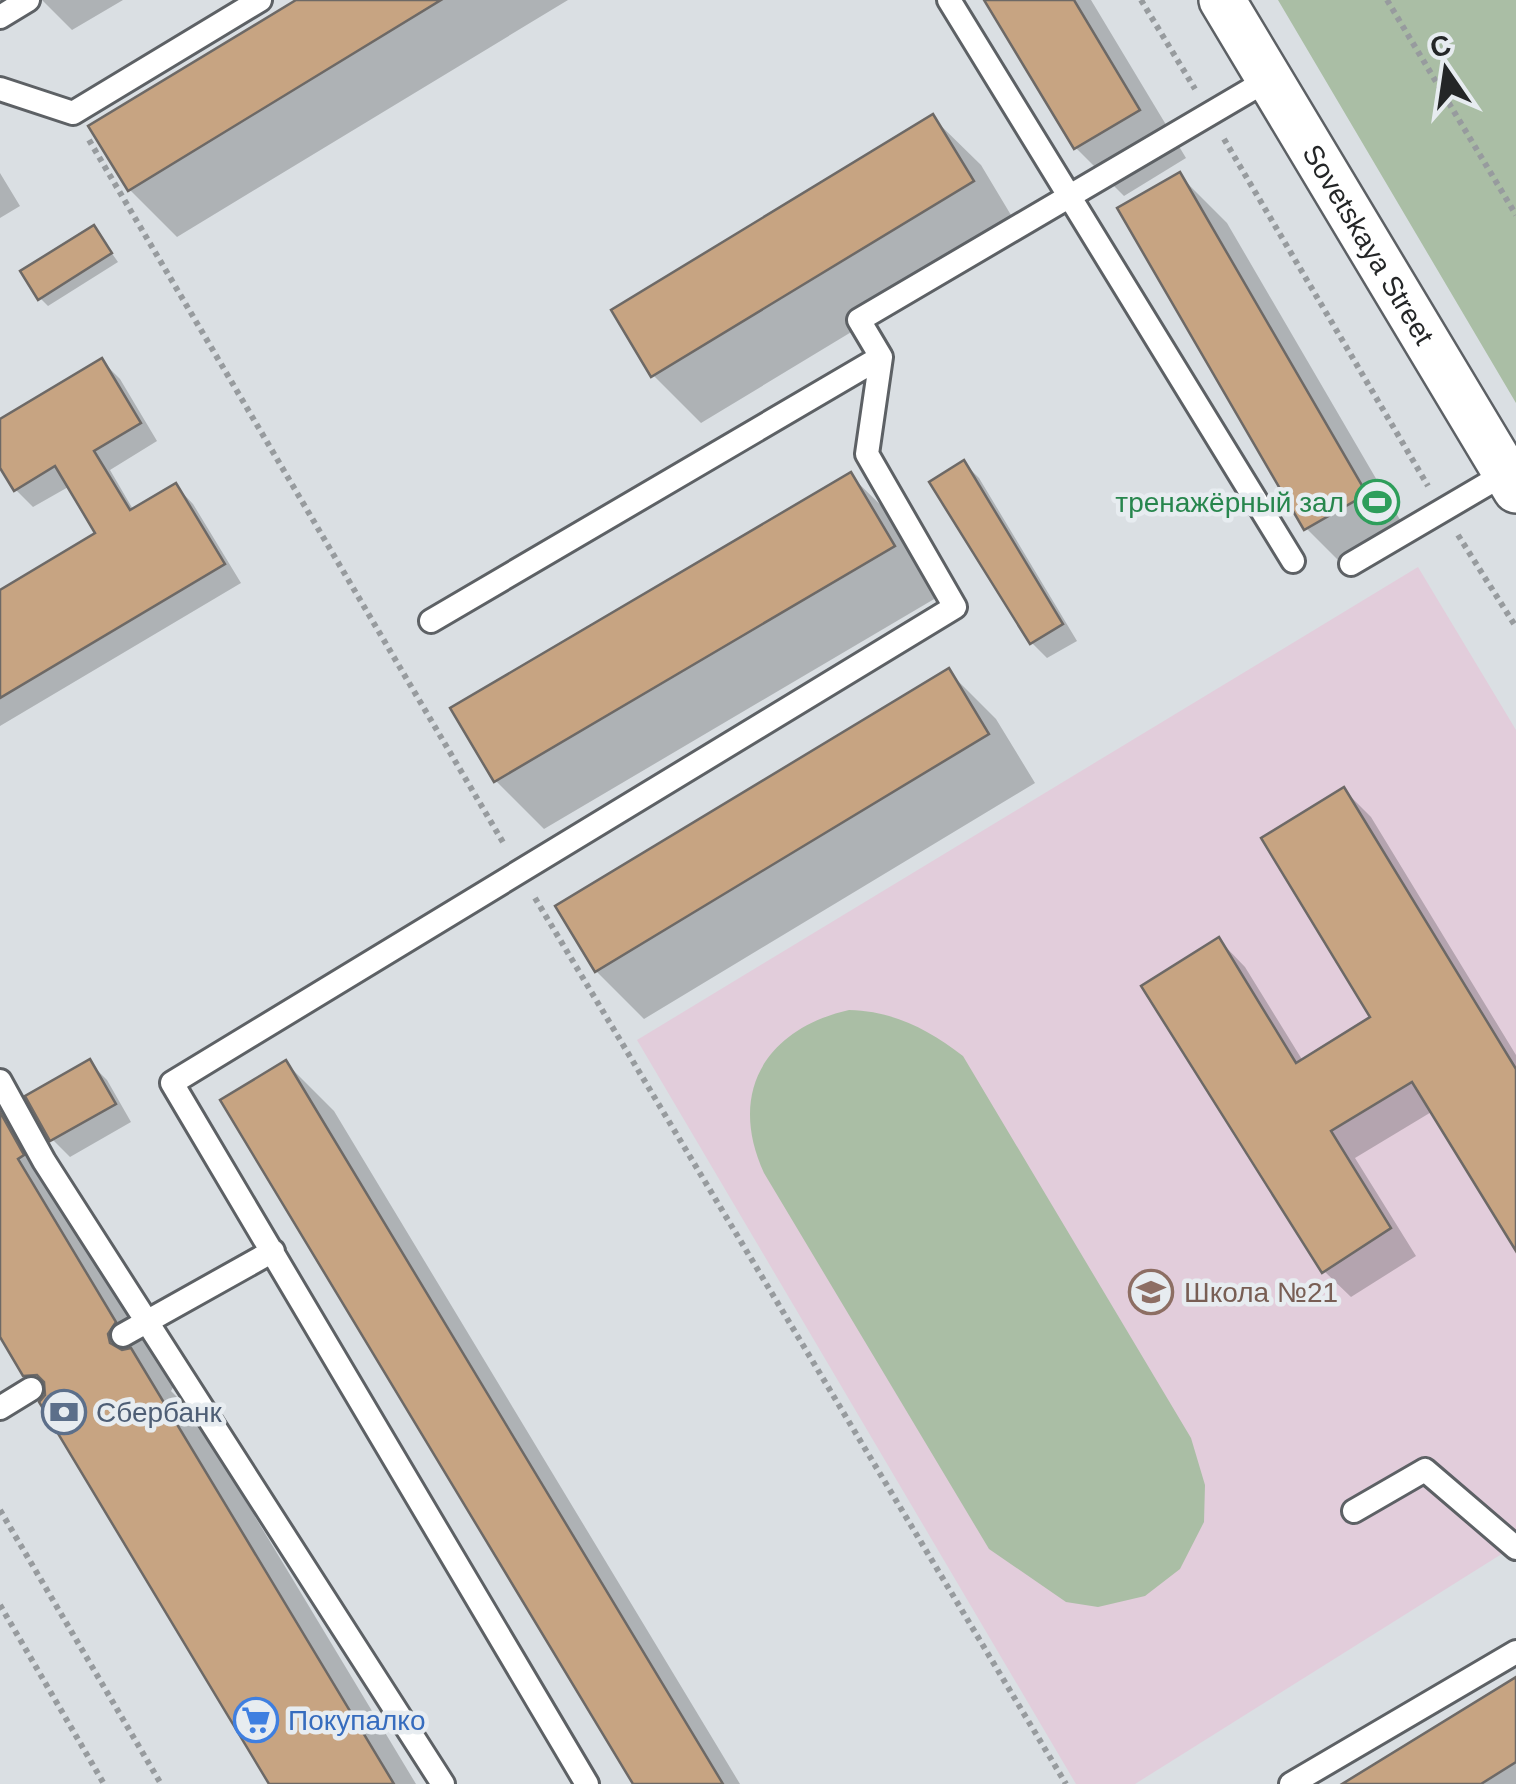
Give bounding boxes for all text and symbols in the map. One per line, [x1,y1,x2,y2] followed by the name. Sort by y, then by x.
[1396,20,1496,120] north arrow
[1427,29,1454,64] text: С
[1296,139,1440,350] street label: Sovetskaya Street
[1354,479,1400,525] sports icon: тренажёрный зал
[1115,487,1344,518] place label: тренажёрный зал
[1128,1269,1174,1315] school or university icon: Школа №21
[1184,1277,1338,1308] place label: Школа №21
[41,1389,87,1435] bank icon: Сбербанк
[96,1397,223,1428] place label: Сбербанк
[233,1697,279,1743] supermarket icon: Покупалко
[288,1705,425,1736] place label: Покупалко

